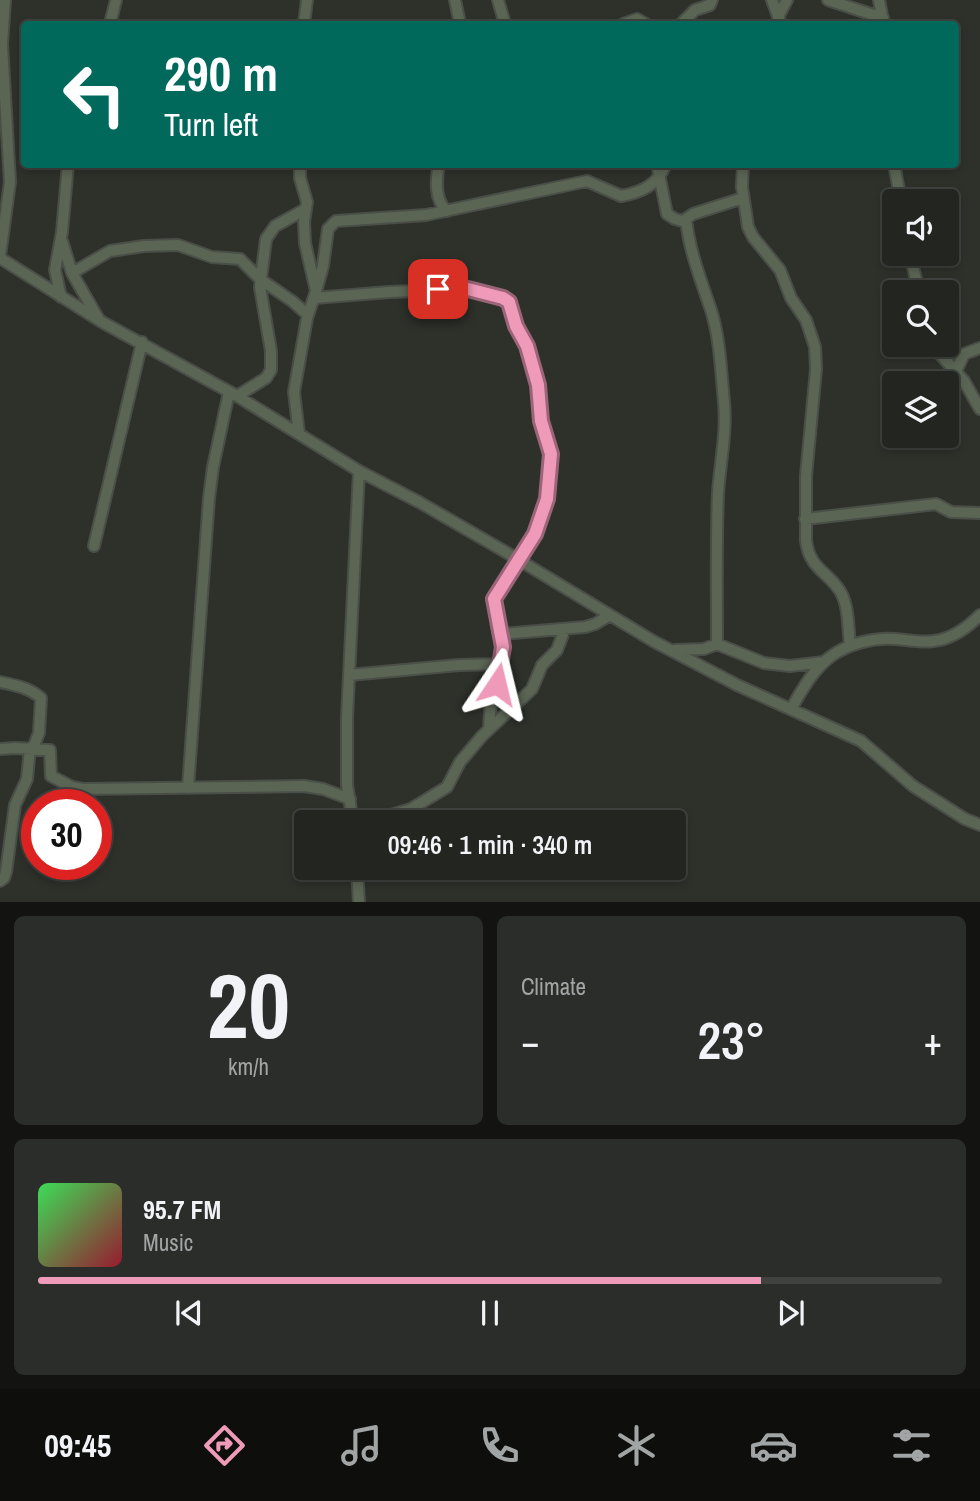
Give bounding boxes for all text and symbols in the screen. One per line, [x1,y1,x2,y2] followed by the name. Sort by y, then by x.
[164,40,278,106] text: 290 m
[49,49,140,140] icon: left
[164,103,258,146] text: Turn left
[882,189,959,448] map controls
[882,189,959,266] button: sound
[408,259,468,319] pin
[419,270,457,308] icon: arrive
[882,280,959,357] button: search
[882,371,959,448] button: layers
[460,647,534,721] position arrow
[21,789,112,880] speed limit sign: 30
[388,827,592,862] text: 09:46 · 1 min · 340 m
[207,944,290,1066] text: 20
[521,971,586,1002] text: Climate
[697,1005,766,1075] text: 23°
[521,1016,539,1067] text: −
[924,1016,942,1067] text: +
[228,1051,269,1082] text: km/h
[143,1192,221,1227] text: 95.7 FM
[143,1227,193,1258] text: Music
[170,1294,208,1332] icon: previous
[471,1294,509,1332] icon: pause
[772,1294,810,1332] icon: next
[200,1421,249,1470] icon: directions
[337,1421,386,1470] icon: music
[475,1421,524,1470] icon: phone
[612,1421,661,1470] icon: climate
[749,1421,798,1470] icon: car
[887,1421,936,1470] icon: filters
[44,1424,111,1467] text: 09:45

